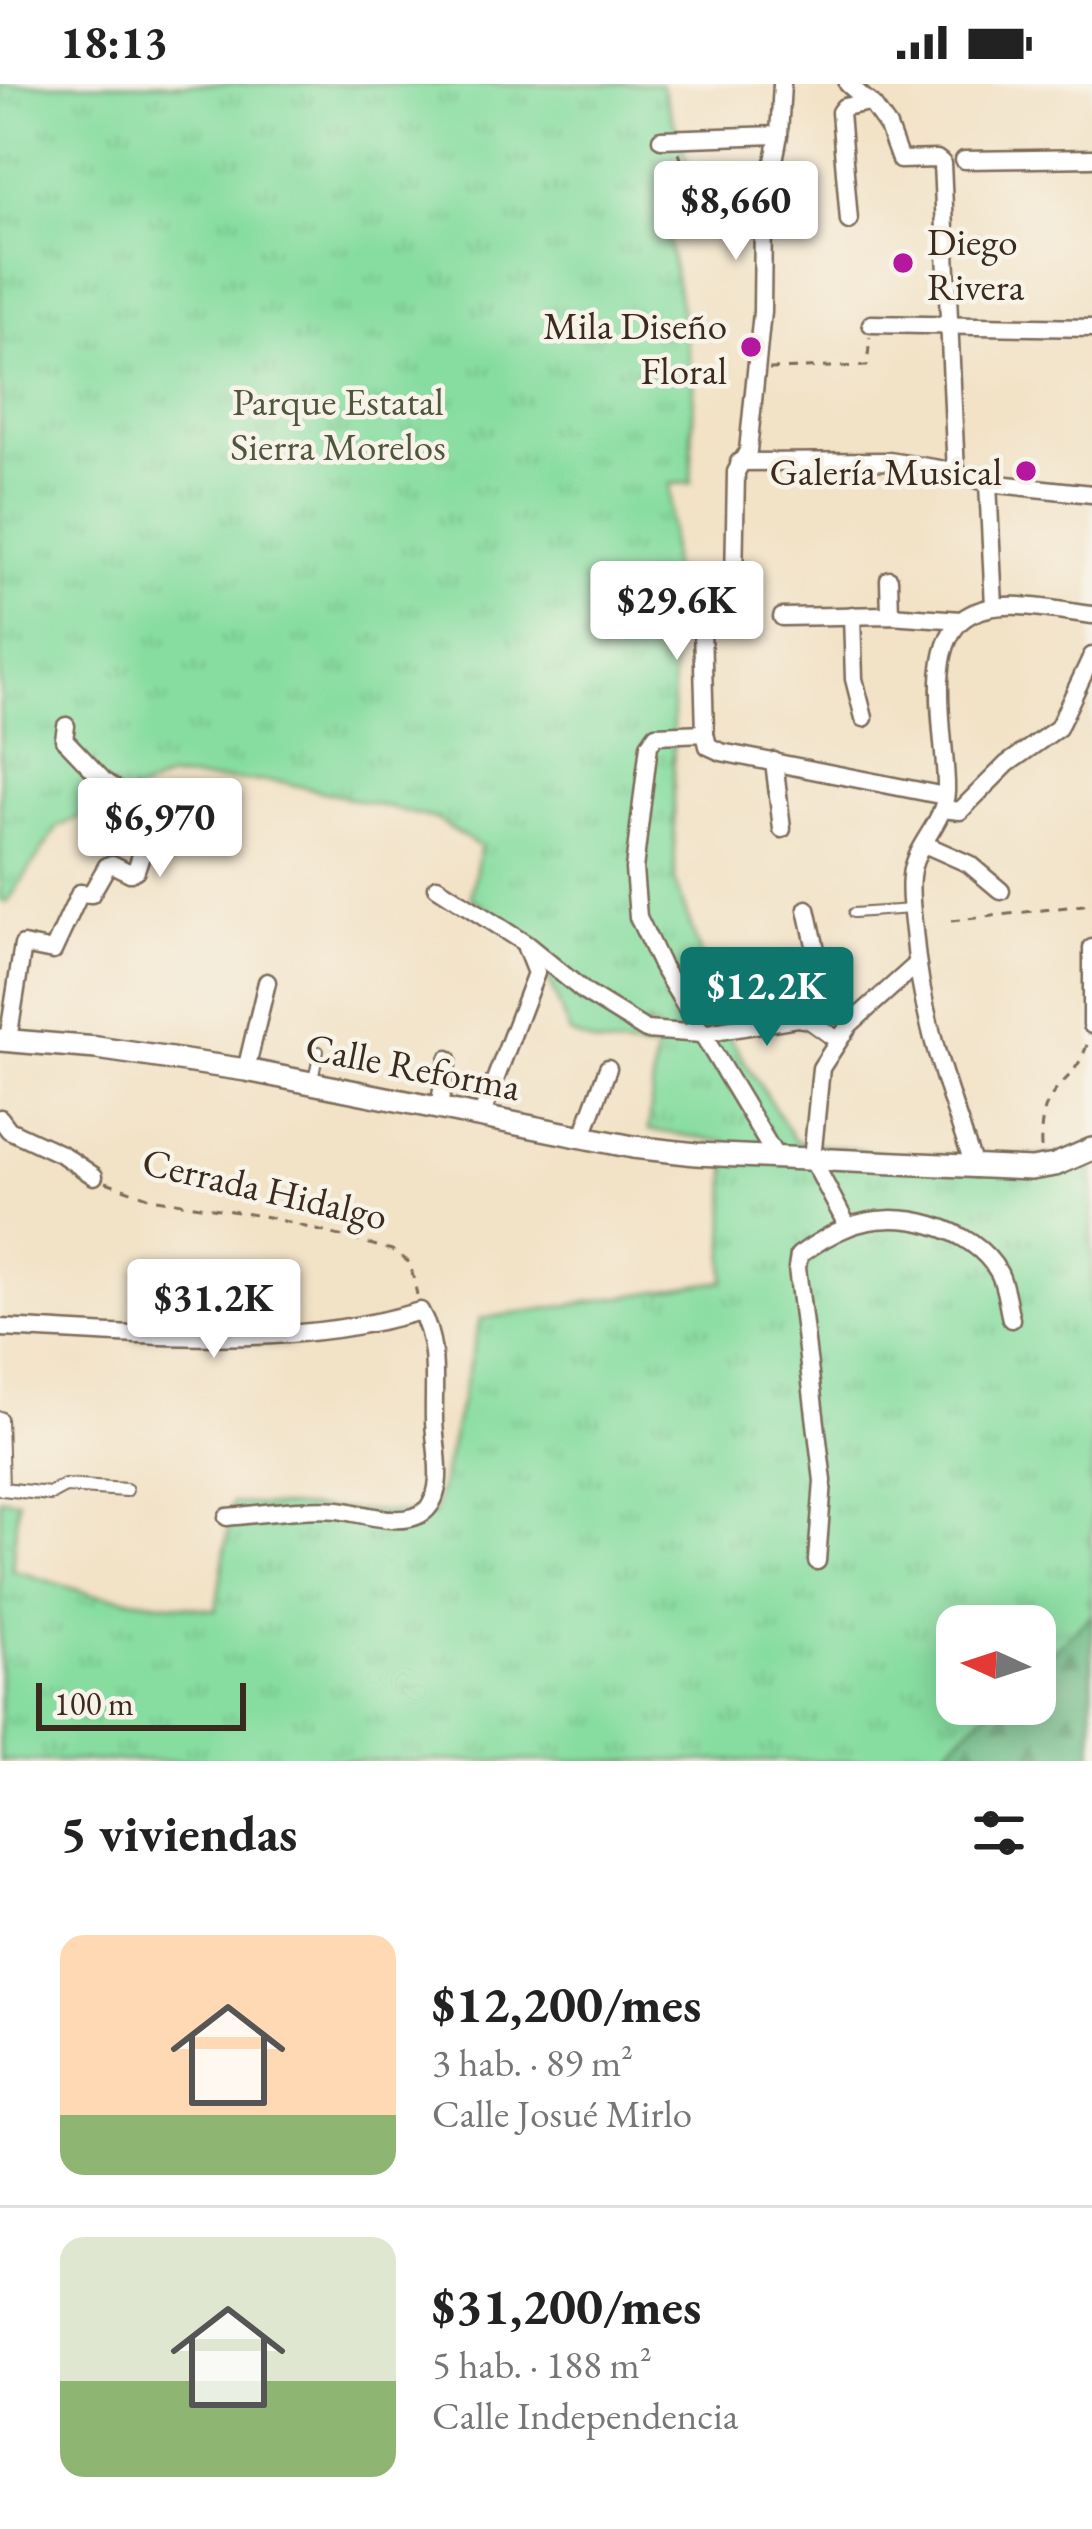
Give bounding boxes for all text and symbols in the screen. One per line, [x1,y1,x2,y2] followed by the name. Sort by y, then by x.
[60,13,168,71] text: 18:13
[638,161,834,263] pin: $8,660
[681,174,791,225] text: $8,660
[927,216,1025,312] place label: Diego Rivera
[890,250,916,276] marker: Diego Rivera
[543,300,727,396] place label: Mila Diseño Floral
[738,334,764,360] marker: Mila Diseño Floral
[230,376,446,472] park label: Parque Estatal Sierra Morelos
[769,446,1002,497] place label: Galería Musical
[1013,458,1039,484] marker: Galería Musical
[579,561,775,663] pin: $29.6K
[617,574,737,625] text: $29.6K
[62,778,258,880] pin: $6,970
[105,791,215,842] text: $6,970
[669,947,865,1049] pin: $12.2K
[707,960,827,1011] text: $12.2K
[301,1021,525,1112] street label: Calle Reforma
[138,1136,392,1241] street label: Cerrada Hidalgo
[116,1259,312,1361] pin: $31.2K
[154,1272,274,1323] text: $31.2K
[936,1605,1056,1725] north arrow
[936,1605,1056,1725] map controls
[36,1677,246,1730] scale bar
[54,1682,134,1725] text: 100 m
[60,1800,297,1866] text: 5 viviendas
[966,1800,1032,1866] icon: filters
[432,1971,701,2037] text: $12,200/mes
[156,1983,300,2127] icon: home
[432,2037,633,2088] text: 3 hab. · 89 m²
[432,2088,692,2139] text: Calle Josué Mirlo
[432,2273,701,2339] text: $31,200/mes
[156,2285,300,2429] icon: home
[432,2339,652,2390] text: 5 hab. · 188 m²
[432,2390,738,2441] text: Calle Independencia

